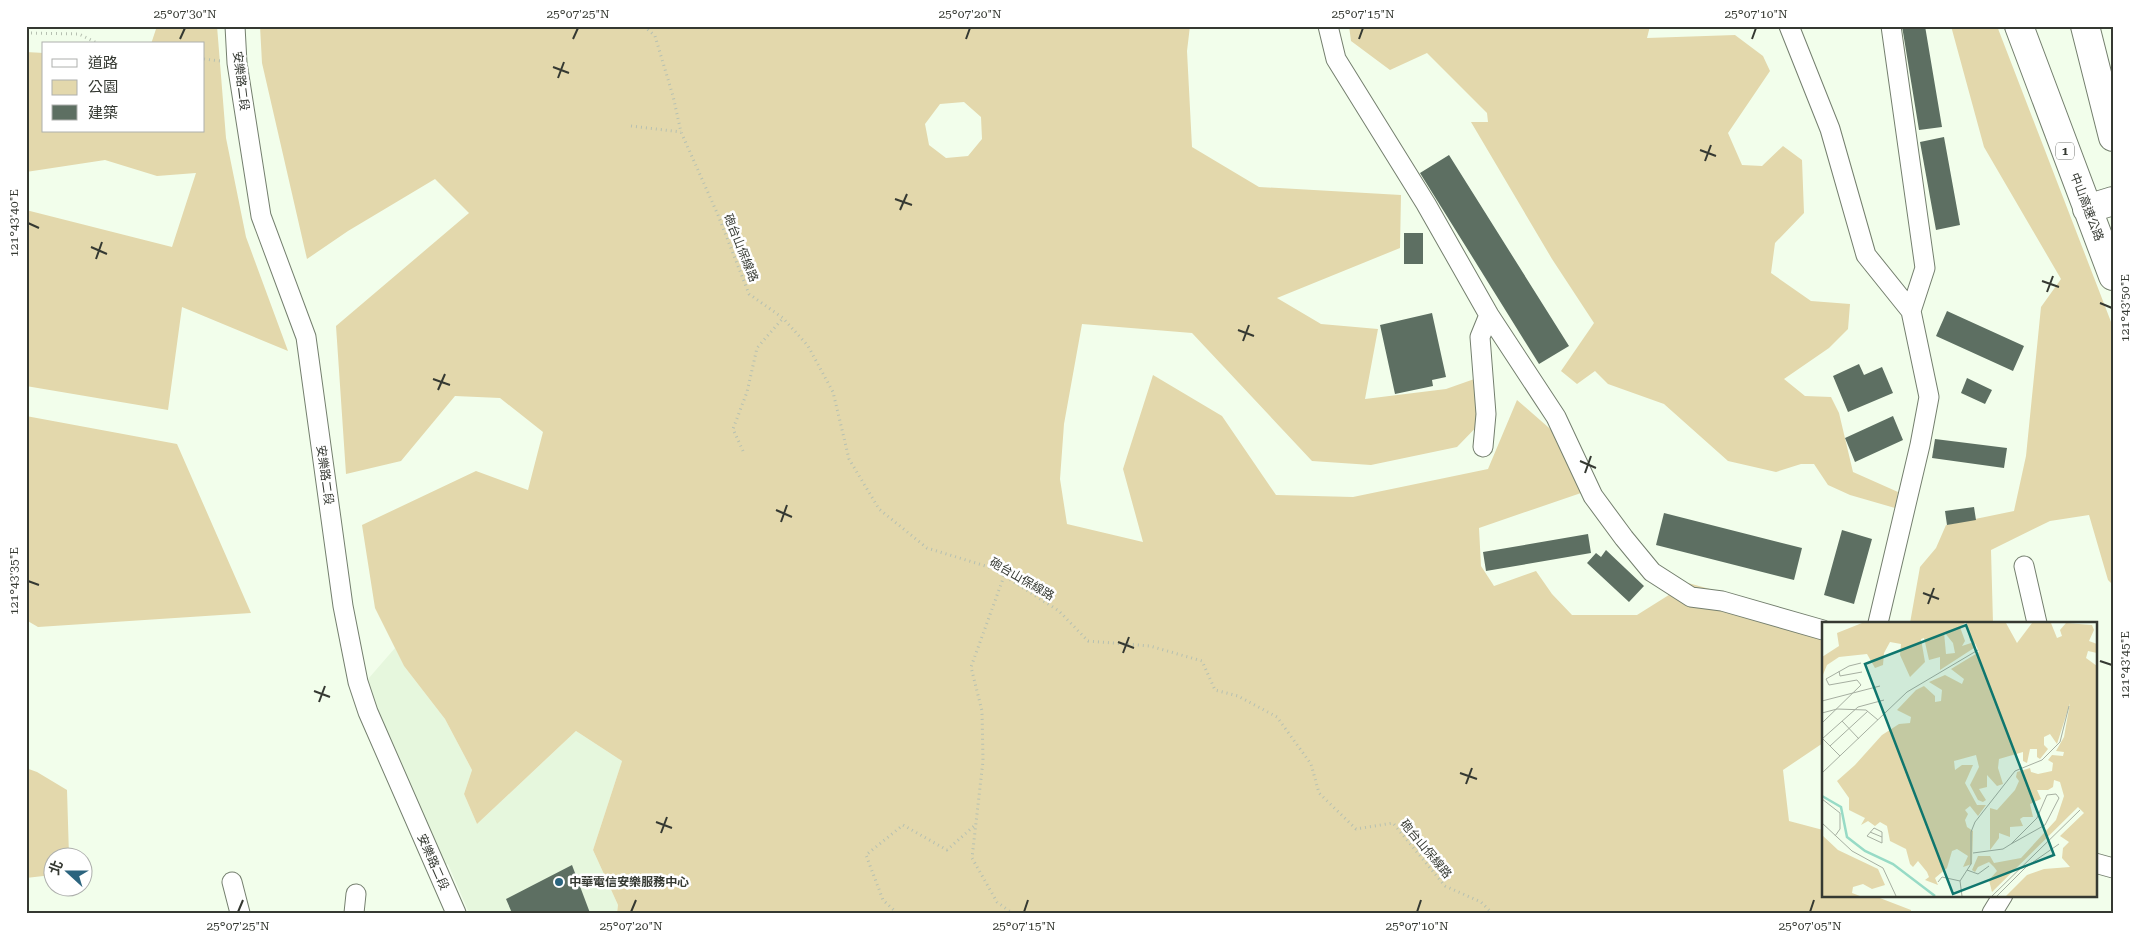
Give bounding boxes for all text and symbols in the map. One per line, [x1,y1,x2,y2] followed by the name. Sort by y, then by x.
[153,7,217,21] text: 25°07'30"N
[546,7,610,21] text: 25°07'25"N
[938,7,1002,21] text: 25°07'20"N
[1331,7,1395,21] text: 25°07'15"N
[1724,7,1788,21] text: 25°07'10"N
[42,42,205,132] legend
[230,50,252,112] street label: 安樂路二段
[88,54,118,72] text: 道路
[88,78,118,96] text: 公園
[88,104,118,122] text: 建築
[2056,142,2074,160] road number: 1
[2068,171,2106,243] street label: 中山高速公路
[7,189,21,257] text: 121°43'40"E
[721,212,761,284] street label: 砲台山保線路
[2118,274,2132,342] text: 121°43'50"E
[314,444,336,506] street label: 安樂路二段
[7,547,21,615] text: 121°43'35"E
[987,555,1057,603] street label: 砲台山保線路
[1822,622,2096,896] inset map
[2118,631,2132,699] text: 121°43'45"E
[1397,817,1455,881] street label: 砲台山保線路
[414,832,452,892] street label: 安樂路二段
[42,846,92,896] north arrow
[46,858,66,877] text: 北
[569,875,689,889] place label: 中華電信安樂服務中心
[553,876,565,888] marker: 中華電信安樂服務中心
[206,919,270,933] text: 25°07'25"N
[599,919,663,933] text: 25°07'20"N
[992,919,1056,933] text: 25°07'15"N
[1385,919,1449,933] text: 25°07'10"N
[1778,919,1842,933] text: 25°07'05"N

